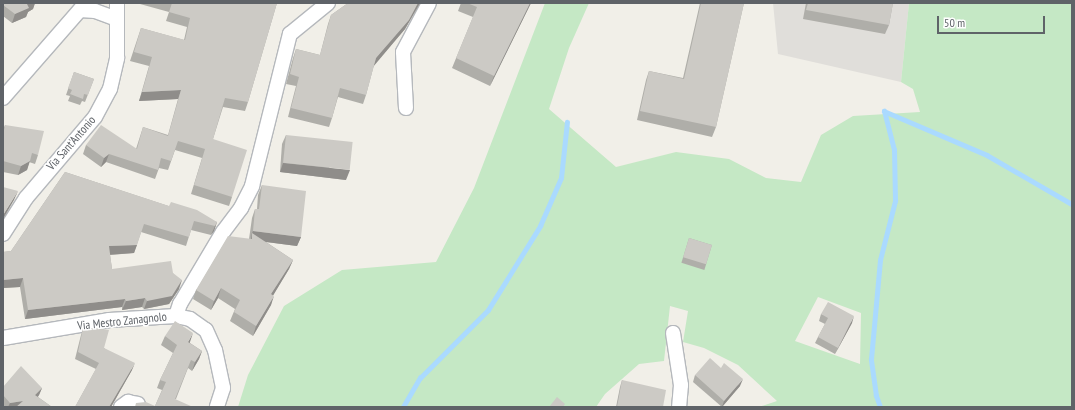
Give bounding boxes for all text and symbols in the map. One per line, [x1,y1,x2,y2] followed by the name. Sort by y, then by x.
[939,8,1047,34] scale bar
[944,15,965,30] text: 50 m
[43,113,99,173] street label: Via Sant'Antonio
[76,309,168,333] street label: Via Mestro Zanagnolo

